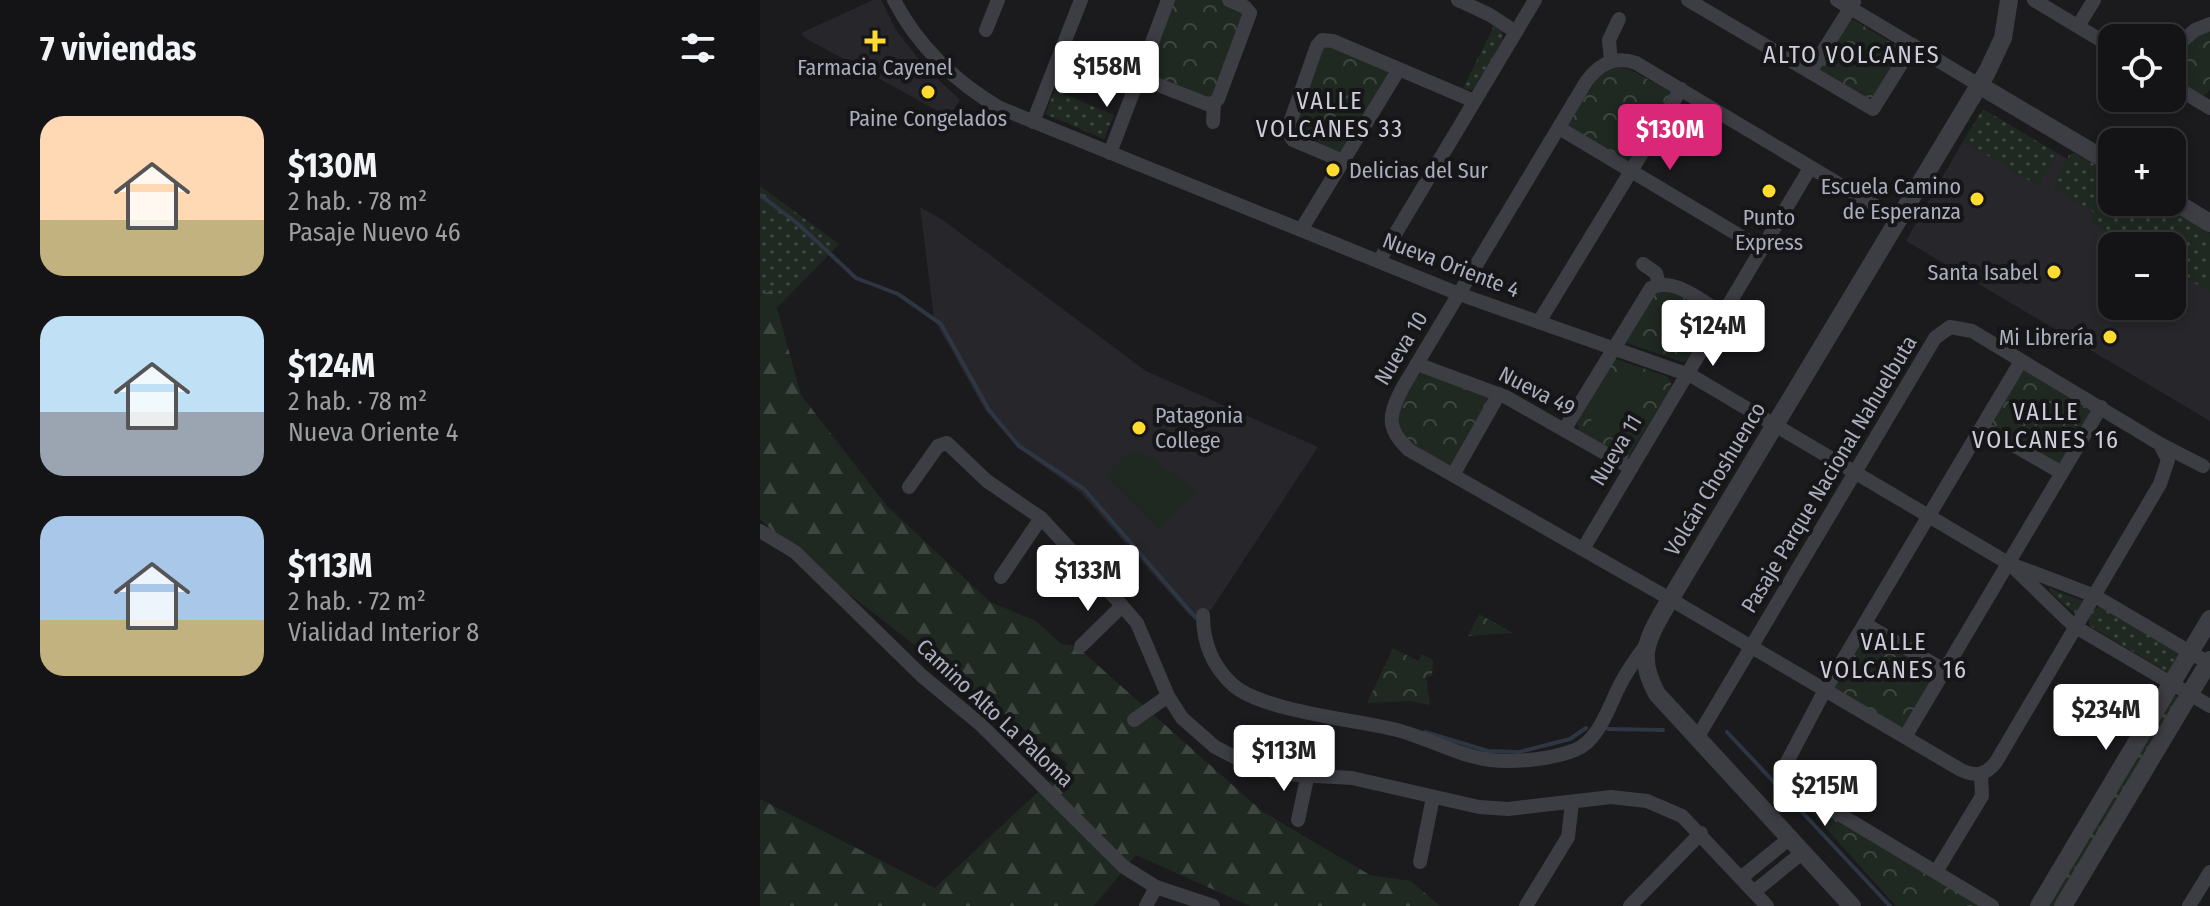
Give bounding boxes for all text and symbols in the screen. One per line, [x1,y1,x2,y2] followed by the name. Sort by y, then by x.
[2098,24,2186,320] map controls
[2098,24,2186,112] button: locate
[676,26,720,70] icon: filters
[40,28,196,69] text: 7 viviendas
[866,32,884,50] marker: Farmacia Cayenel
[1051,41,1163,109] pin: $158M
[1763,41,1941,69] district label: ALTO VOLCANES
[1073,51,1141,82] text: $158M
[797,54,953,81] place label: Farmacia Cayenel
[919,83,937,101] marker: Paine Congelados
[1256,87,1404,143] district label: VALLE VOLCANES 33
[1614,104,1726,172] pin: $130M
[849,105,1007,132] place label: Paine Congelados
[1636,114,1704,145] text: $130M
[2098,128,2186,216] button: +
[288,145,377,186] text: $130M
[104,148,200,244] icon: home
[1349,157,1488,184] place label: Delicias del Sur
[1324,161,1342,179] marker: Delicias del Sur
[1821,173,1961,225] place label: Escuela Camino de Esperanza
[1760,182,1778,200] marker: Punto Express
[288,186,427,217] text: 2 hab. · 78 m²
[1968,190,1986,208] marker: Escuela Camino de Esperanza
[1735,204,1803,256] place label: Punto Express
[288,217,461,248] text: Pasaje Nuevo 46
[1379,227,1523,304] street label: Nueva Oriente 4
[2098,232,2186,320] button: −
[1928,259,2038,286] place label: Santa Isabel
[2045,263,2063,281] marker: Santa Isabel
[1657,300,1769,368] pin: $124M
[1369,306,1433,390] street label: Nueva 10
[1680,310,1746,341] text: $124M
[1999,324,2094,351] place label: Mi Librería
[2101,328,2119,346] marker: Mi Librería
[1735,330,1923,618] street label: Pasaje Parque Nacional Nahuelbuta
[288,345,375,386] text: $124M
[104,348,200,444] icon: home
[1494,360,1580,422] street label: Nueva 49
[288,386,427,417] text: 2 hab. · 78 m²
[1659,397,1771,561] street label: Volcán Choshuenco
[1972,398,2120,454] district label: VALLE VOLCANES 16
[1155,402,1243,454] place label: Patagonia College
[1584,410,1648,490] street label: Nueva 11
[288,417,458,448] text: Nueva Oriente 4
[1130,419,1148,437] marker: Patagonia College
[288,545,372,586] text: $113M
[1032,545,1144,613] pin: $133M
[104,548,200,644] icon: home
[1055,555,1121,586] text: $133M
[288,586,426,617] text: 2 hab. · 72 m²
[288,617,479,648] text: Vialidad Interior 8
[1820,628,1968,684] district label: VALLE VOLCANES 16
[911,633,1079,793] street label: Camino Alto La Paloma
[2050,684,2162,752] pin: $234M
[2071,694,2141,725] text: $234M
[1228,725,1340,793] pin: $113M
[1252,735,1316,766] text: $113M
[1769,760,1881,828] pin: $215M
[1792,770,1858,801] text: $215M

